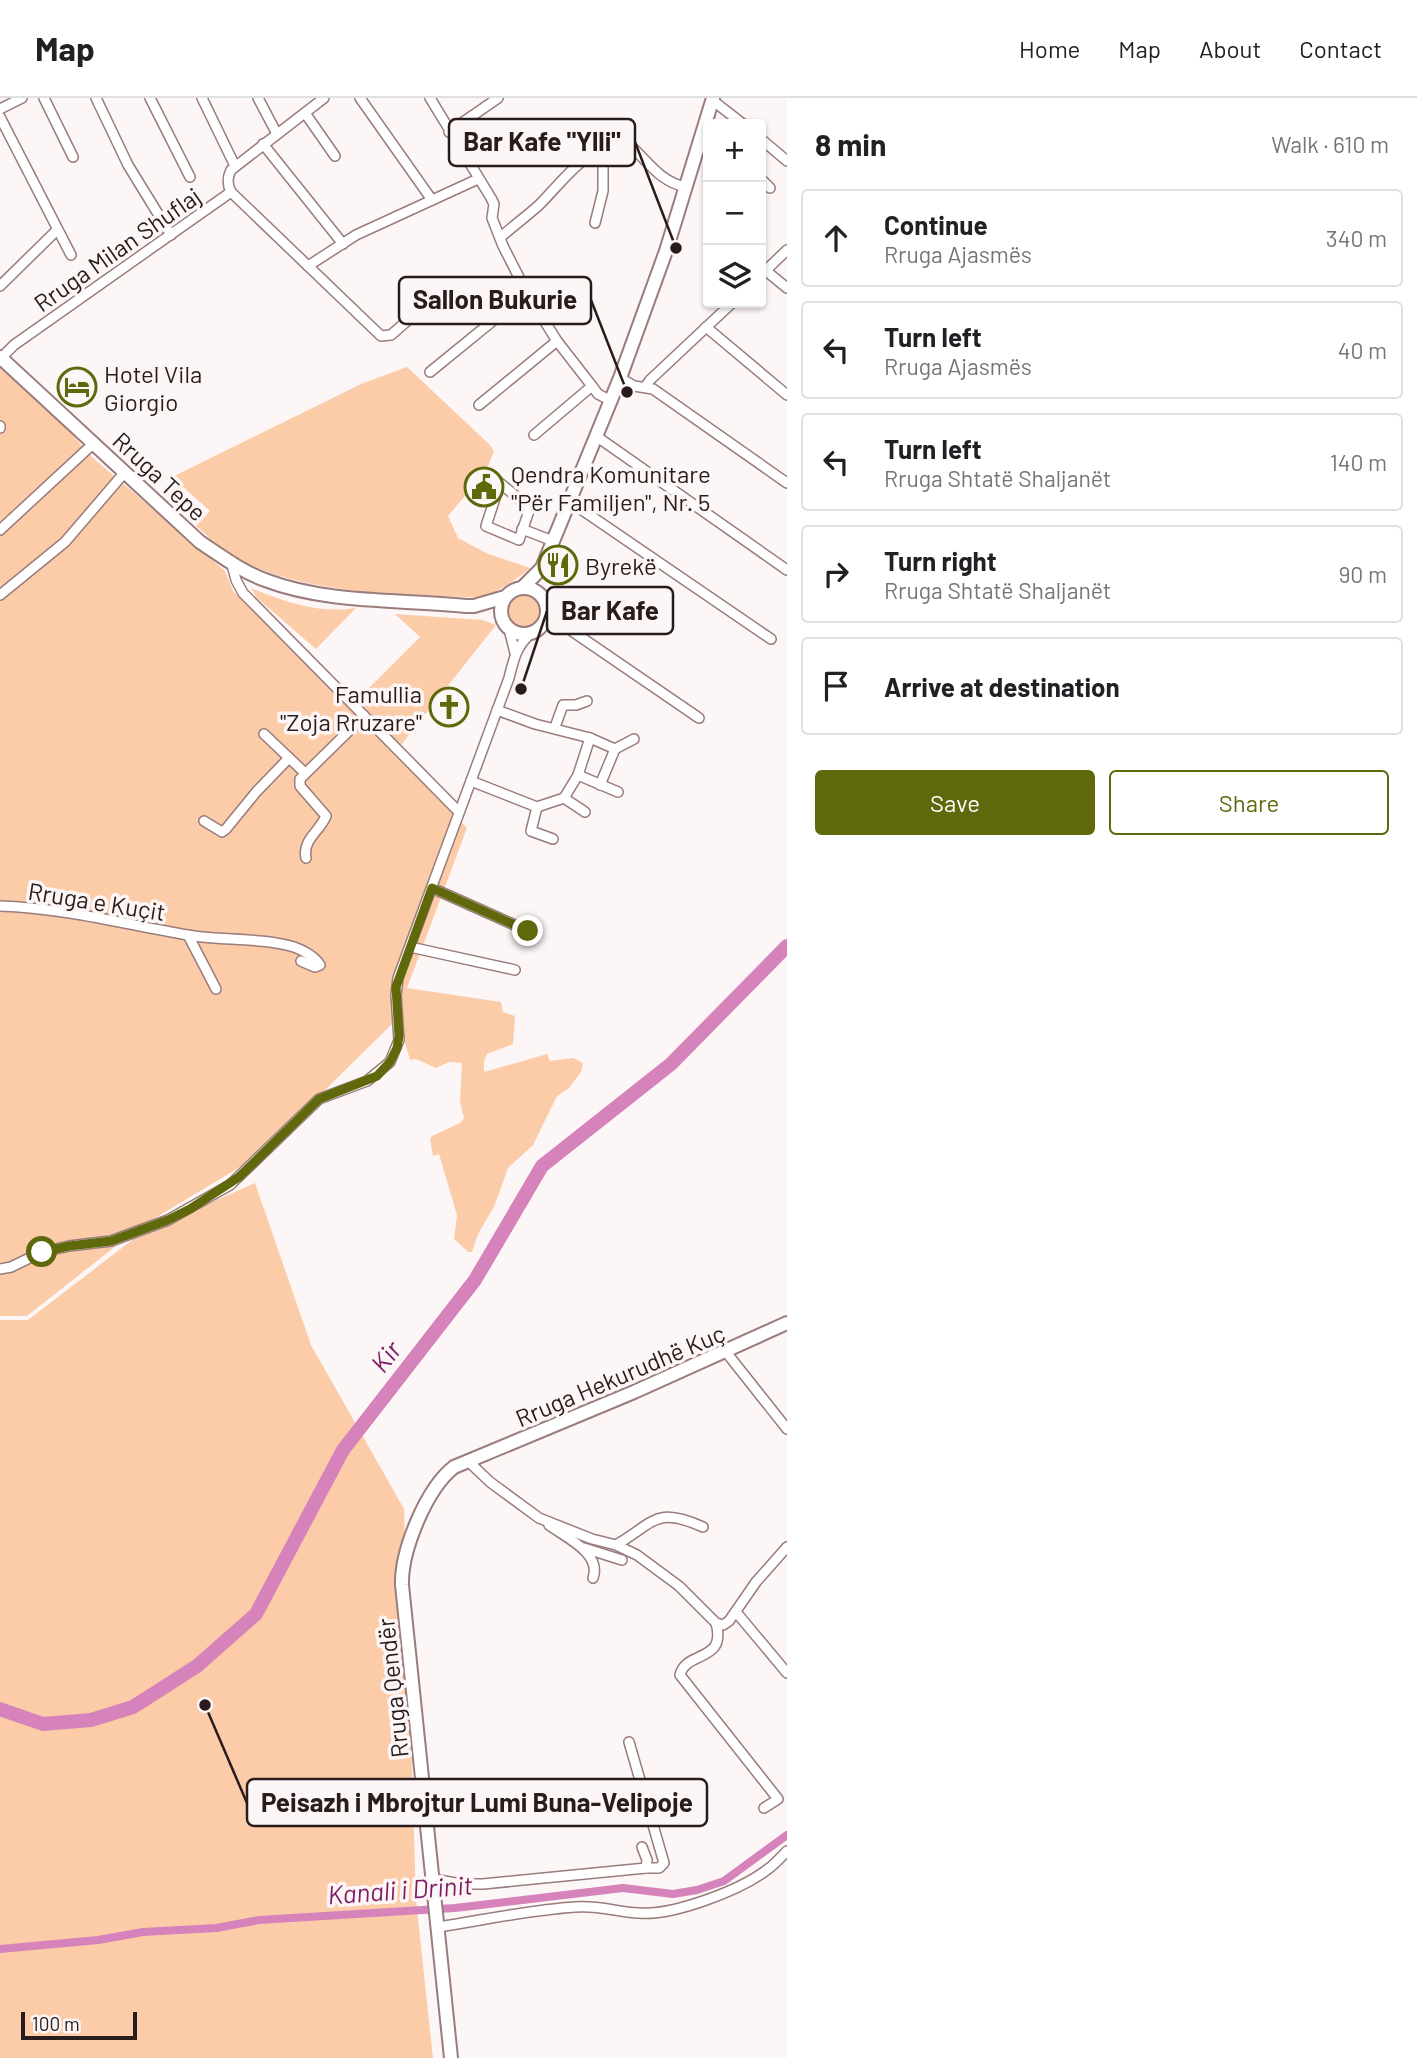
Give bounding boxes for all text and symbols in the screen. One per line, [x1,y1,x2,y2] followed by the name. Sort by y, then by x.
[35,28,95,68] text: Map
[1019,34,1080,63] text: Home
[1118,34,1161,63] text: Map
[1199,34,1261,63] text: About
[1299,34,1382,63] text: Contact
[449,119,635,166] callout: Bar Kafe "Ylli"
[703,119,766,308] map controls
[703,119,766,182] button: +
[463,125,621,156] text: Bar Kafe "Ylli"
[815,126,886,162] text: 8 min
[1271,130,1389,158] text: Walk · 610 m
[28,181,206,317] street label: Rruga Milan Shuflaj
[703,182,766,245] button: −
[884,209,988,240] text: Continue
[817,219,855,257] icon: ahead
[1326,224,1387,252] text: 340 m
[884,240,1032,268] text: Rruga Ajasmës
[703,245,766,308] button: layers
[399,277,591,324] callout: Sallon Bukurie
[413,283,577,314] text: Sallon Bukurie
[884,321,982,352] text: Turn left
[817,331,855,369] icon: left
[1338,336,1387,364] text: 40 m
[884,352,1032,380] text: Rruga Ajasmës
[104,359,202,416] place label: Hotel Vila Giorgio
[56,366,98,408] hotel icon: Hotel Vila Giorgio
[107,426,213,526] street label: Rruga Tepe
[884,433,982,464] text: Turn left
[817,443,855,481] icon: left
[1330,448,1387,476] text: 140 m
[511,459,711,516] place label: Qendra Komunitare "Për Familjen", Nr. 5
[884,464,1111,492] text: Rruga Shtatë Shaljanët
[463,466,505,508] public building icon: Qendra Komunitare "Për Familjen", Nr. 5
[537,544,579,586] restaurant icon: Byrekë
[884,545,997,576] text: Turn right
[585,551,657,580] place label: Byrekë
[817,555,855,593] icon: right
[1338,560,1387,588] text: 90 m
[884,576,1111,604] text: Rruga Shtatë Shaljanët
[547,587,673,634] callout: Bar Kafe
[561,594,659,625] text: Bar Kafe
[817,667,855,705] icon: arrive
[884,671,1120,702] text: Arrive at destination
[280,679,422,736] place label: Famullia "Zoja Rruzare"
[428,686,470,728] church icon: Famullia "Zoja Rruzare"
[815,770,1095,835] button: Save
[1109,770,1389,835] button: Share
[26,876,168,926] street label: Rruga e Kuçit
[512,915,543,946] route end
[26,1236,57,1267] route start
[511,1318,729,1432] street label: Rruga Hekurudhë Kuç
[363,1334,407,1378] water label: Kir
[370,1617,414,1759] street label: Rruga Qendër
[247,1779,707,1826] callout: Peisazh i Mbrojtur Lumi Buna-Velipoje
[261,1786,693,1817] text: Peisazh i Mbrojtur Lumi Buna-Velipoje
[326,1868,474,1910] water label: Kanali i Drinit
[21,2009,136,2041] scale bar
[32,2012,80,2035] text: 100 m

